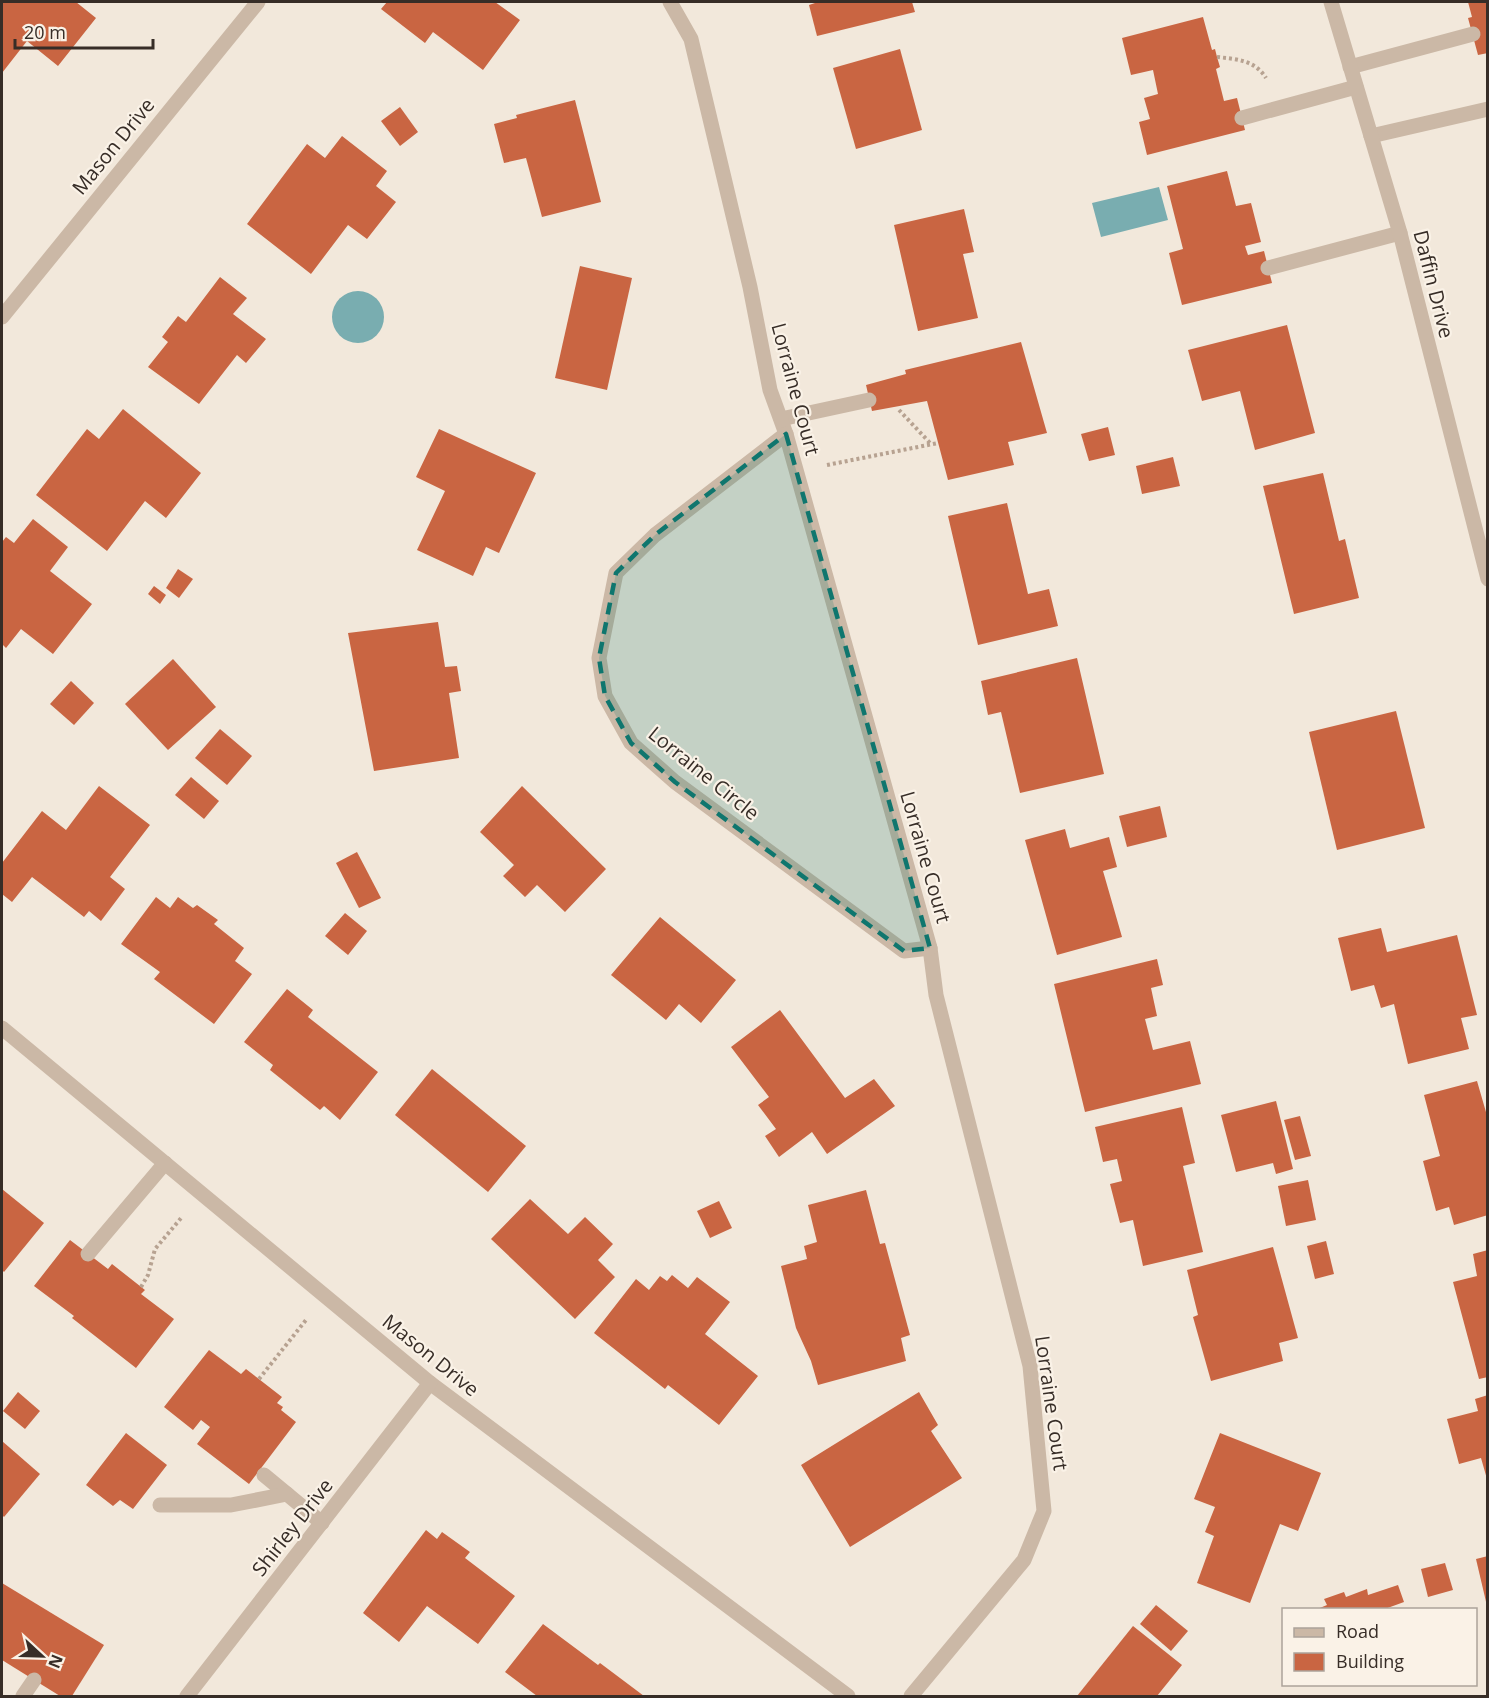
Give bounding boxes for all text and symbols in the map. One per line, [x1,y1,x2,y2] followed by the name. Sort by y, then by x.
[15,12,153,50] scale bar
[24,20,66,44] text: 20 m
[66,92,160,200] street label: Mason Drive
[1408,227,1460,341] street label: Daffin Drive
[765,320,827,458] street label: Lorraine Court
[643,720,765,826] street label: Lorraine Circle
[894,788,958,926] street label: Lorraine Court
[377,1308,485,1402] street label: Mason Drive
[1029,1334,1075,1472] street label: Lorraine Court
[245,1473,339,1581] street label: Shirley Drive
[1282,1608,1477,1686] legend
[1336,1619,1379,1643] text: Road
[12,1626,72,1686] north arrow
[1336,1649,1404,1673] text: Building
[43,1651,69,1672] text: N

